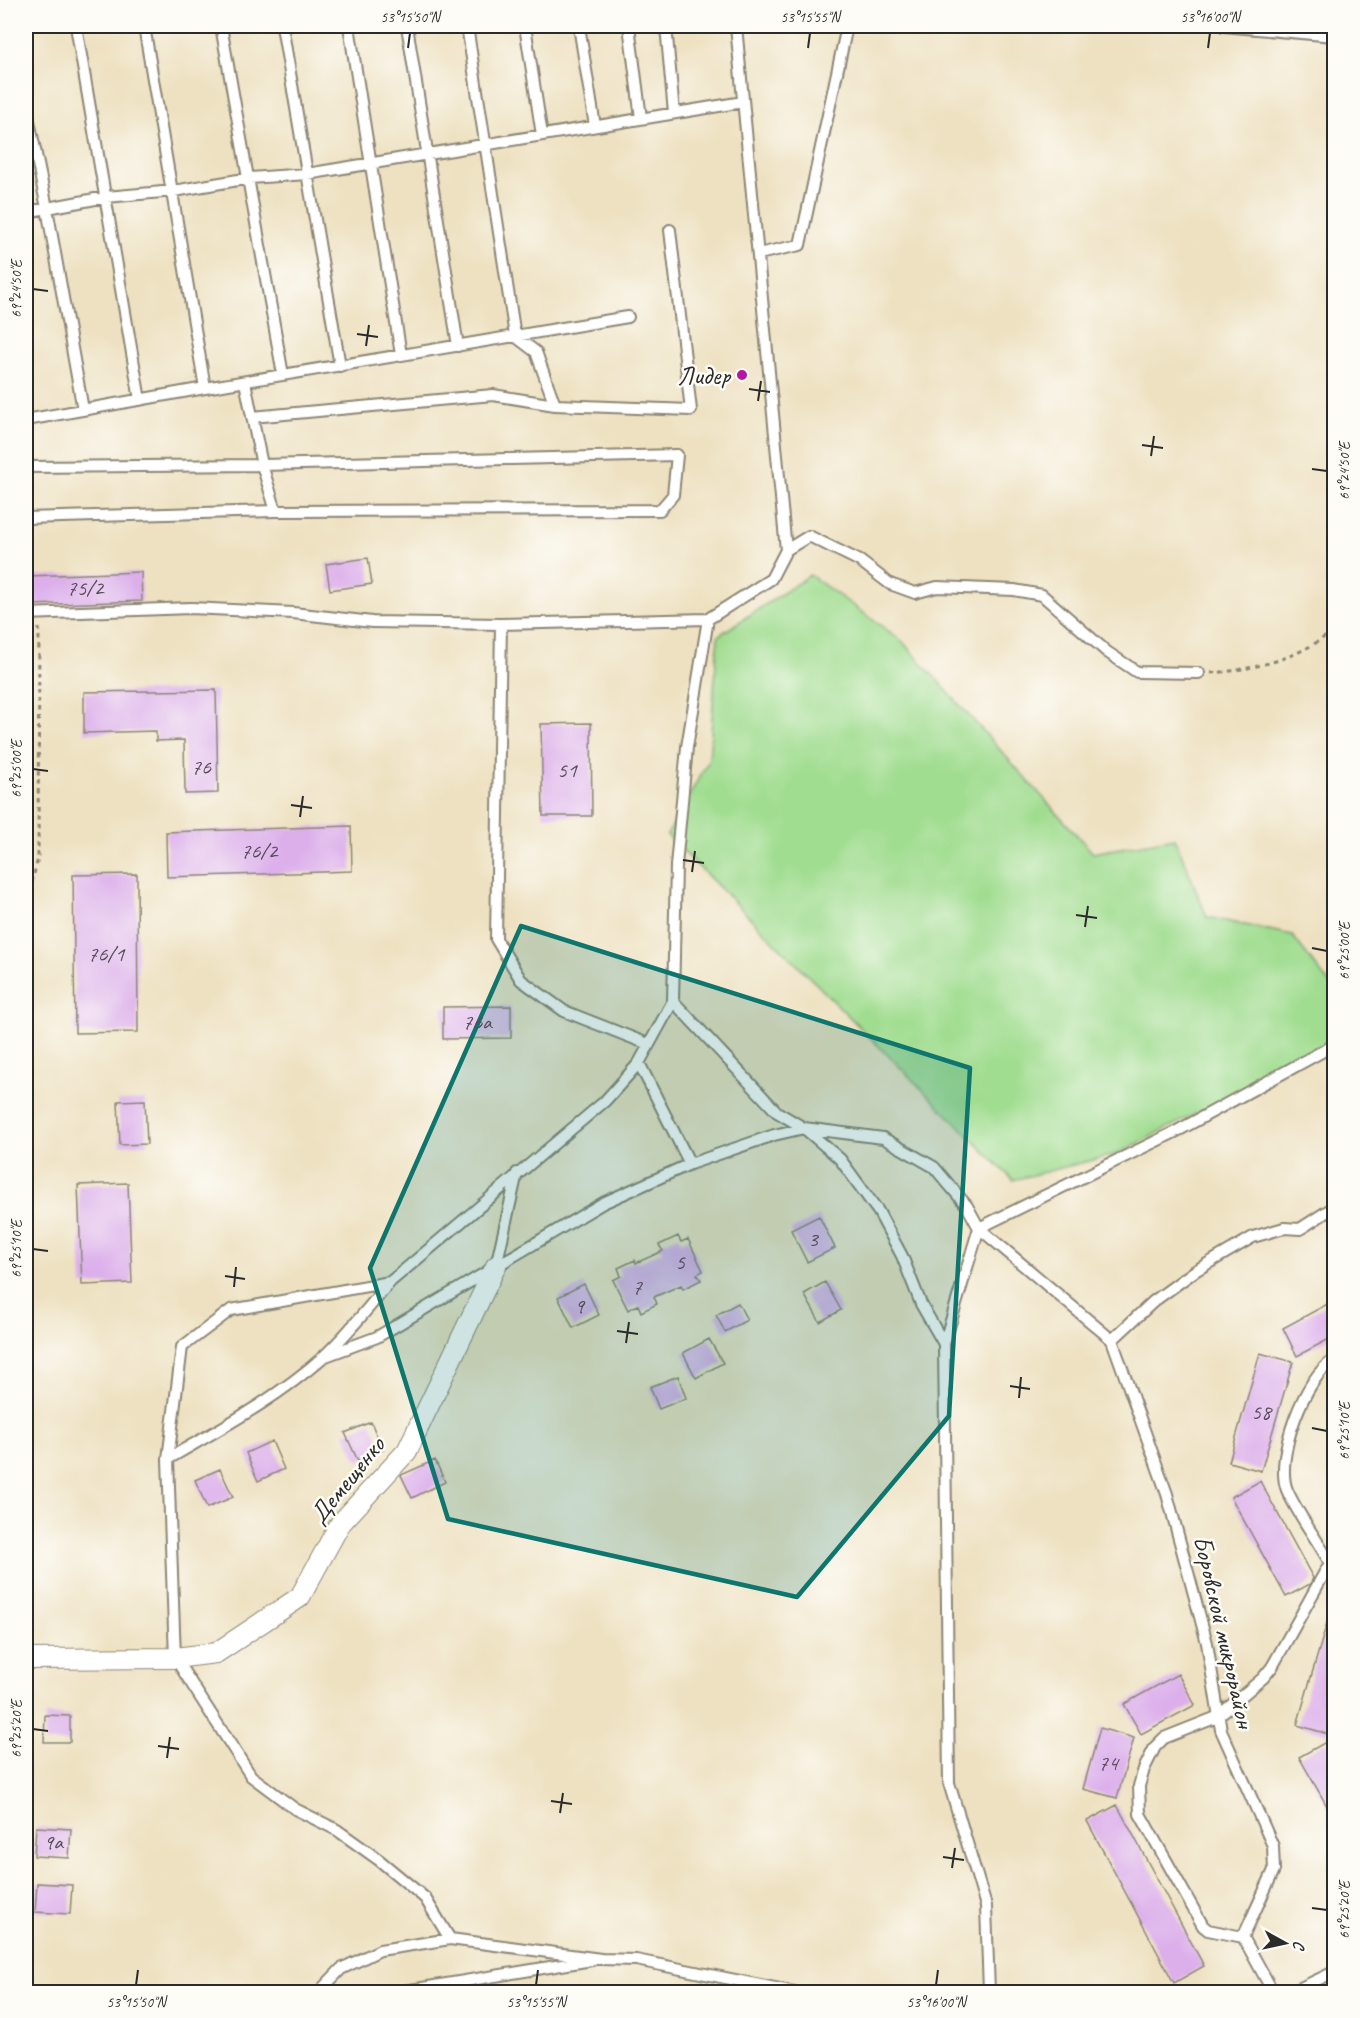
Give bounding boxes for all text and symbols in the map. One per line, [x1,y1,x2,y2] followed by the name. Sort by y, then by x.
[380,8,443,27] text: 53°15'50"N
[780,8,843,27] text: 53°15'55"N
[1180,8,1243,27] text: 53°16'00"N
[7,258,26,318] text: 69°24'50"E
[677,359,732,392] place label: Лидер
[735,368,749,382] marker: Лидер
[1335,440,1354,500] text: 69°24'50"E
[67,574,106,602] house number: 75/2
[7,738,26,798] text: 69°25'00"E
[191,753,212,781] house number: 76
[557,756,578,784] house number: 51
[241,837,280,865] house number: 76/2
[1335,920,1354,980] text: 69°25'00"E
[88,940,126,968] house number: 76/1
[462,1008,493,1036] house number: 76а
[7,1218,26,1278] text: 69°25'10"E
[808,1225,820,1253] house number: 3
[675,1248,686,1276] house number: 5
[632,1273,643,1301] house number: 7
[574,1292,586,1320] house number: 9
[1251,1398,1273,1426] house number: 58
[1335,1400,1354,1460] text: 69°25'10"E
[302,1428,393,1530] street label: Демещенко
[1186,1532,1262,1733] street label: Боровской микрорайон
[7,1698,26,1758] text: 69°25'20"E
[1098,1749,1120,1777] house number: 74
[43,1828,64,1856] house number: 9а
[1335,1879,1354,1939] text: 69°25'20"E
[1255,1913,1315,1973] north arrow
[1288,1940,1309,1952] text: С
[106,1993,169,2012] text: 53°15'50"N
[506,1993,569,2012] text: 53°15'55"N
[906,1993,969,2012] text: 53°16'00"N

